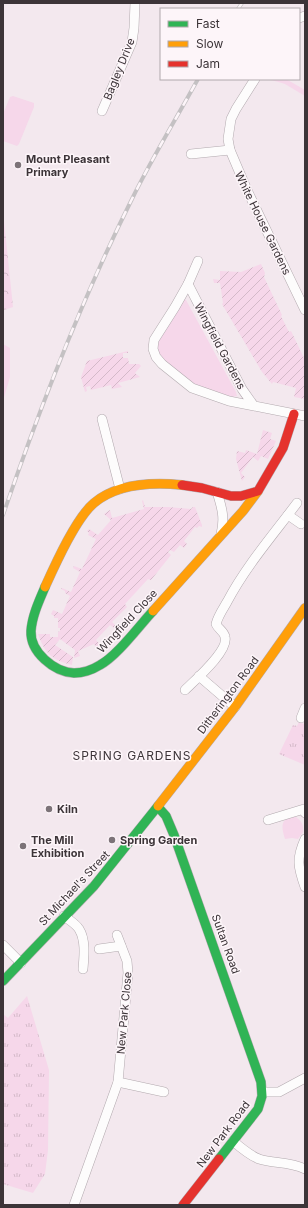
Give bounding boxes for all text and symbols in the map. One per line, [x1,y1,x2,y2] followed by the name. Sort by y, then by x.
[160,8,300,80] legend
[196,16,220,31] text: Fast
[100,36,138,102] street label: Bagley Drive
[196,36,224,51] text: Slow
[196,56,220,71] text: Jam
[26,152,110,179] place label: Mount Pleasant Primary
[13,160,23,170] marker: Mount Pleasant Primary
[232,169,294,277] street label: White House Gardens
[191,300,249,392] street label: Wingfield Gardens
[94,586,160,656] street label: Wingfield Close
[194,653,262,737] street label: Ditherington Road
[73,748,191,763] district label: SPRING GARDENS
[57,802,78,816] place label: Kiln
[44,804,54,814] marker: Kiln
[31,833,85,860] place label: The Mill Exhibition
[120,833,197,847] place label: Spring Garden
[107,835,117,845] marker: Spring Garden
[18,841,28,851] marker: The Mill Exhibition
[36,847,113,928] street label: St Michael's Street
[209,912,243,976] street label: Sultan Road
[113,971,135,1055] street label: New Park Close
[193,1098,253,1170] street label: New Park Road

